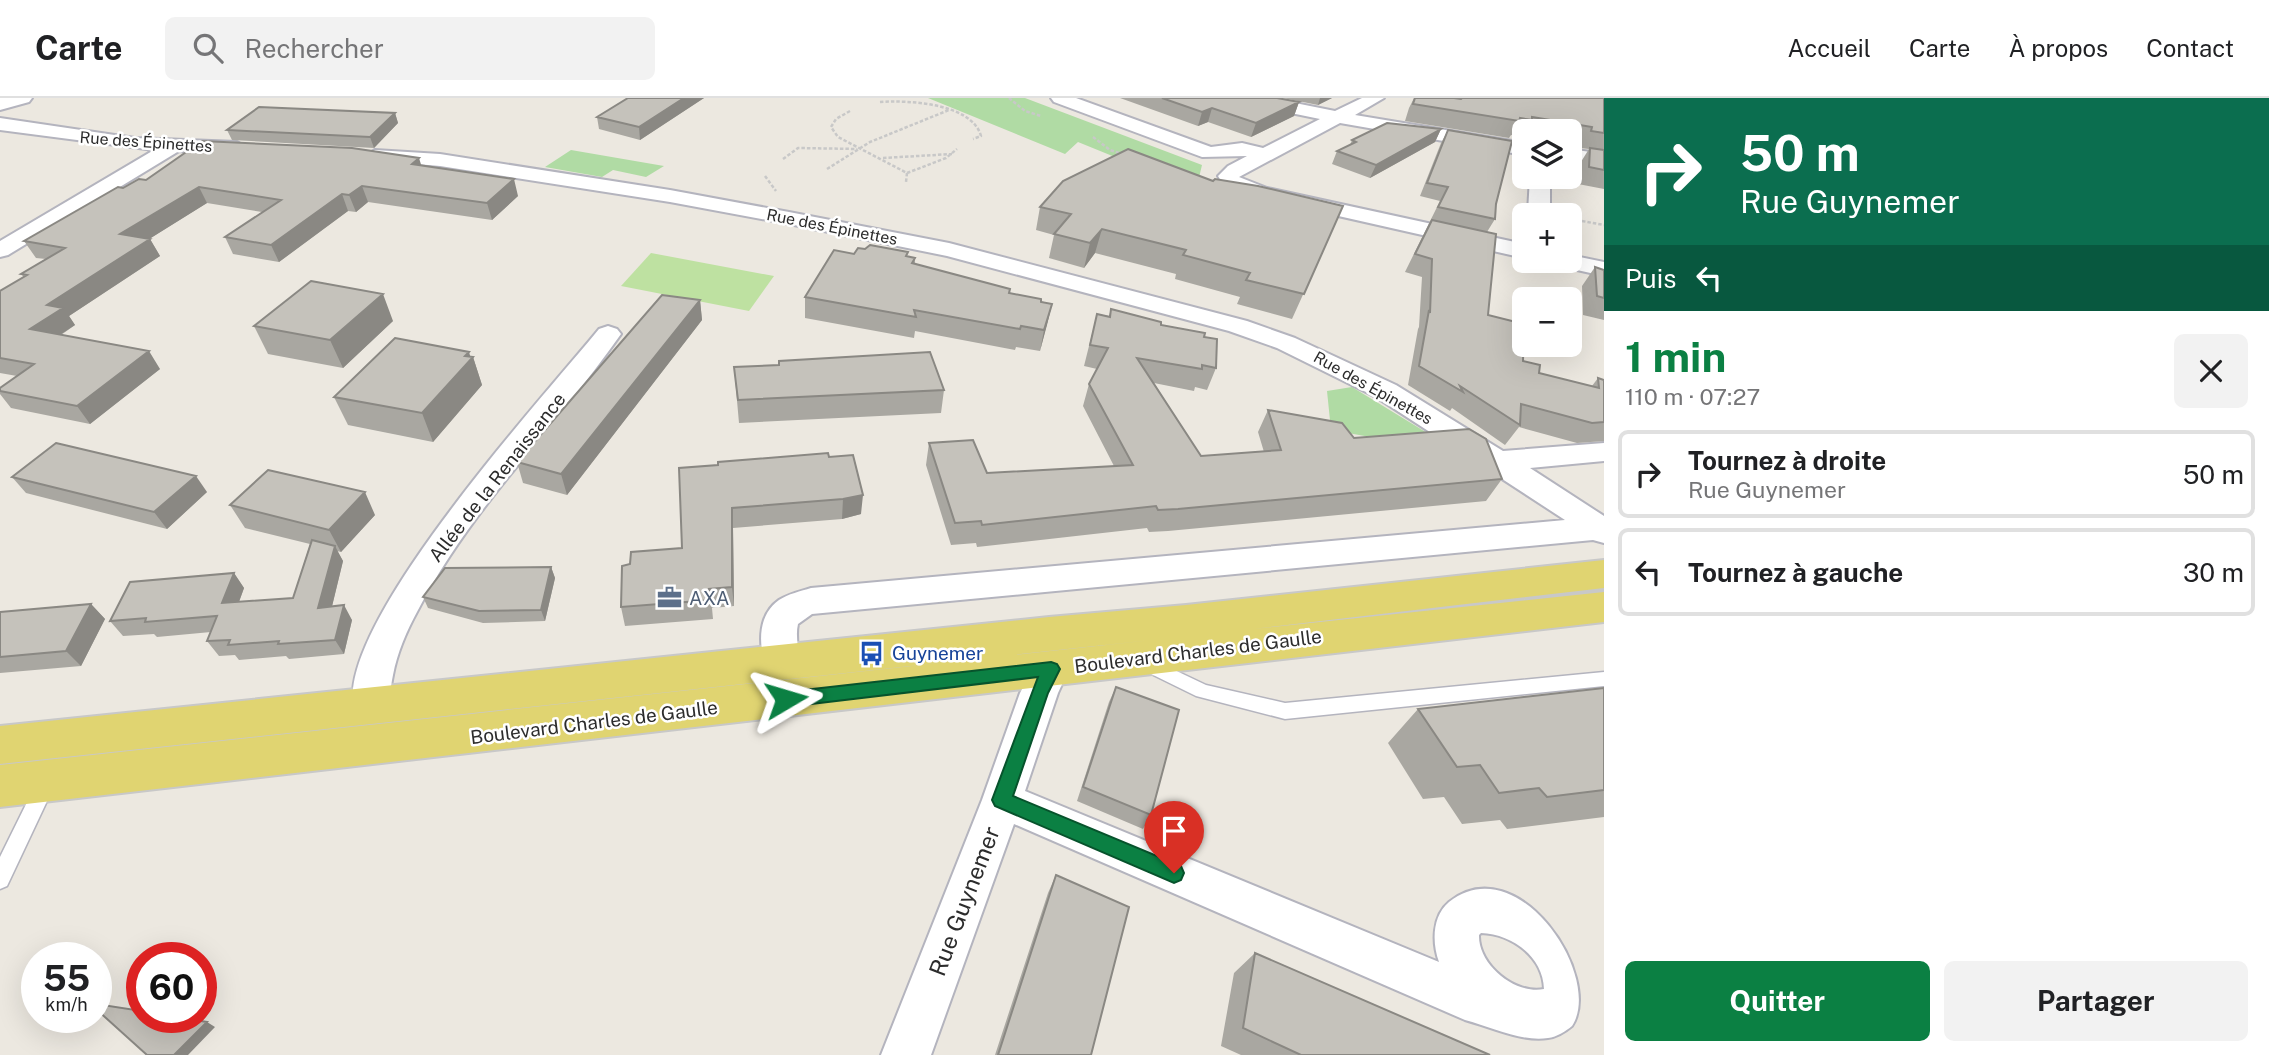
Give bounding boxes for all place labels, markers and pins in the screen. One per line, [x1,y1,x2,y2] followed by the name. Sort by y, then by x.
[655,584,683,612] office icon: AXA
[689,587,730,609] place label: AXA
[858,639,886,667] bus stop icon: Guynemer
[892,642,983,664] place label: Guynemer
[1144,801,1204,873] pin

